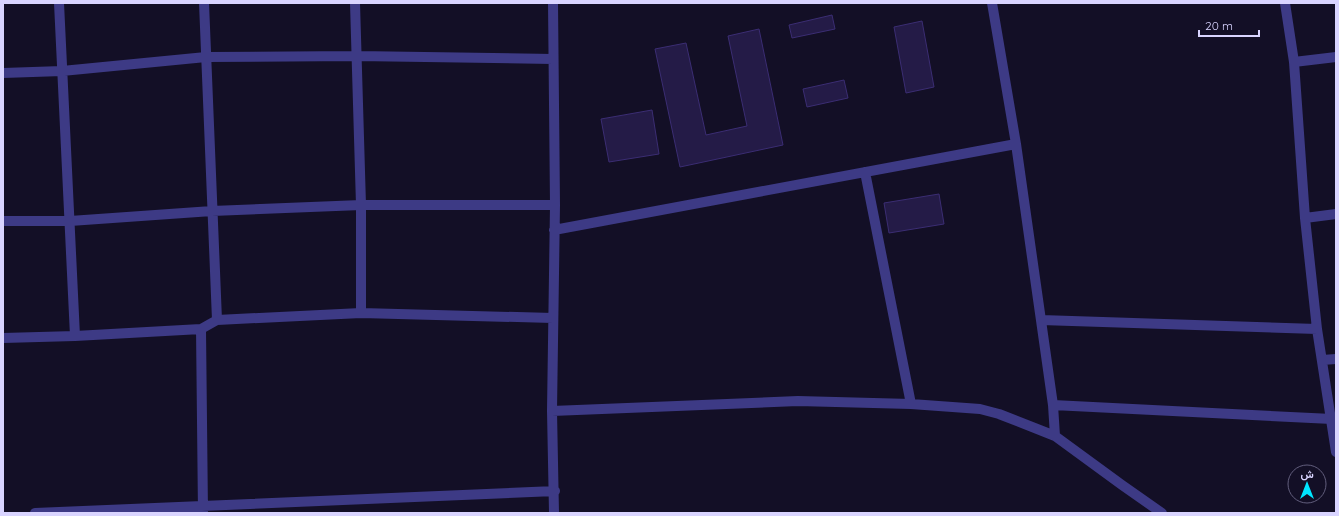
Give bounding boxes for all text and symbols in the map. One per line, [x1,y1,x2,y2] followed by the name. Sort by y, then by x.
[1199,12,1259,38] scale bar
[1205,18,1233,33] text: 20 m
[1287,464,1327,504] north arrow
[1300,467,1314,481] text: ش

